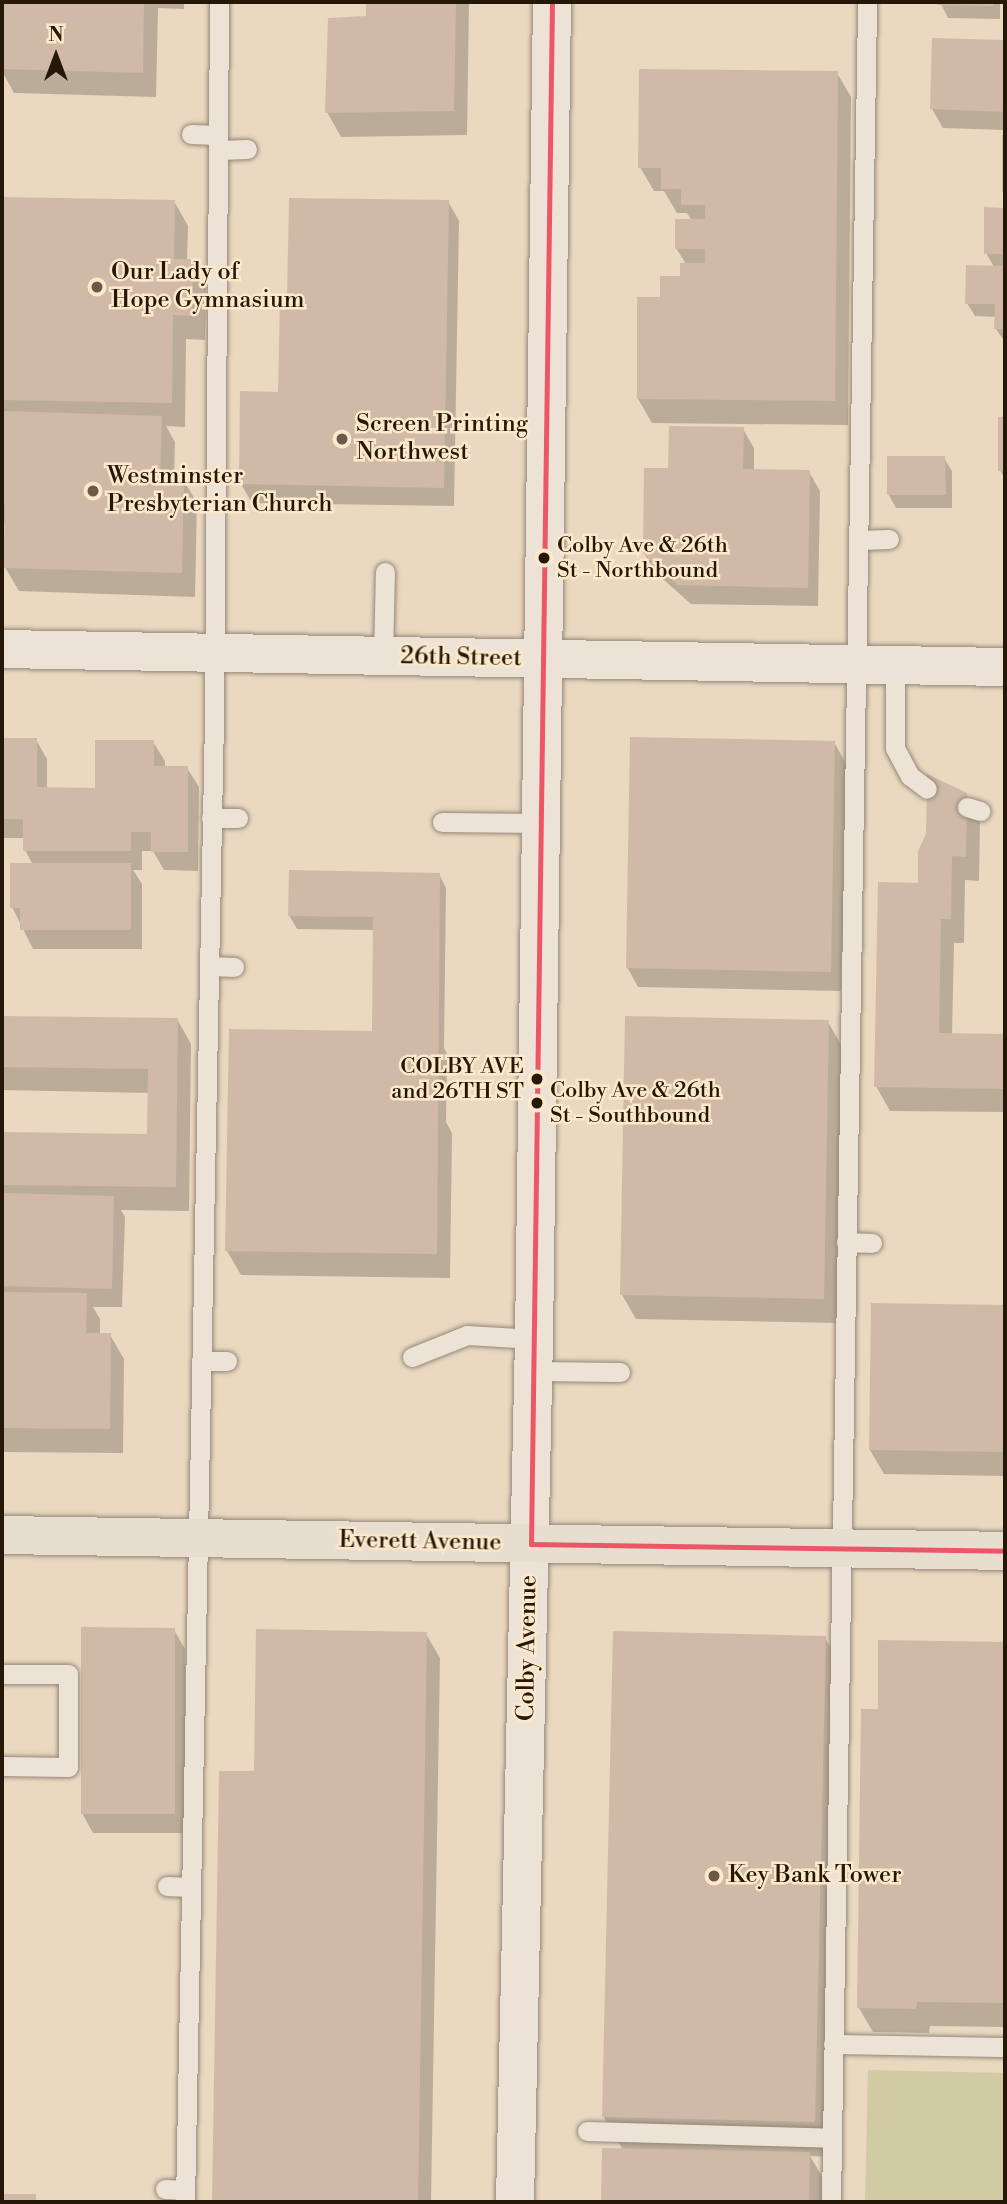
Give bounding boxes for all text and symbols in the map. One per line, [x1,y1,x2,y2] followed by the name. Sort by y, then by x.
[21,21,91,91] north arrow
[48,23,64,47] text: N
[111,259,305,315] place label: Our Lady of Hope Gymnasium
[89,279,105,295] marker: Our Lady of Hope Gymnasium
[356,411,528,467] place label: Screen Printing Northwest
[334,431,350,447] marker: Screen Printing Northwest
[107,463,333,519] place label: Westminster Presbyterian Church
[85,483,101,499] marker: Westminster Presbyterian Church
[557,532,728,584] place label: Colby Ave & 26th St - Northbound
[537,551,551,565] marker: Colby Ave & 26th St - Northbound
[400,643,522,673] street label: 26th Street
[391,1053,524,1104] place label: COLBY AVE and 26TH ST
[530,1072,544,1086] marker: COLBY AVE and 26TH ST
[550,1077,721,1128] place label: Colby Ave & 26th St - Southbound
[530,1096,544,1110] marker: Colby Ave & 26th St - Southbound
[338,1526,502,1558] street label: Everett Avenue
[512,1575,544,1721] street label: Colby Avenue
[728,1862,901,1890] place label: Key Bank Tower
[706,1868,722,1884] marker: Key Bank Tower

